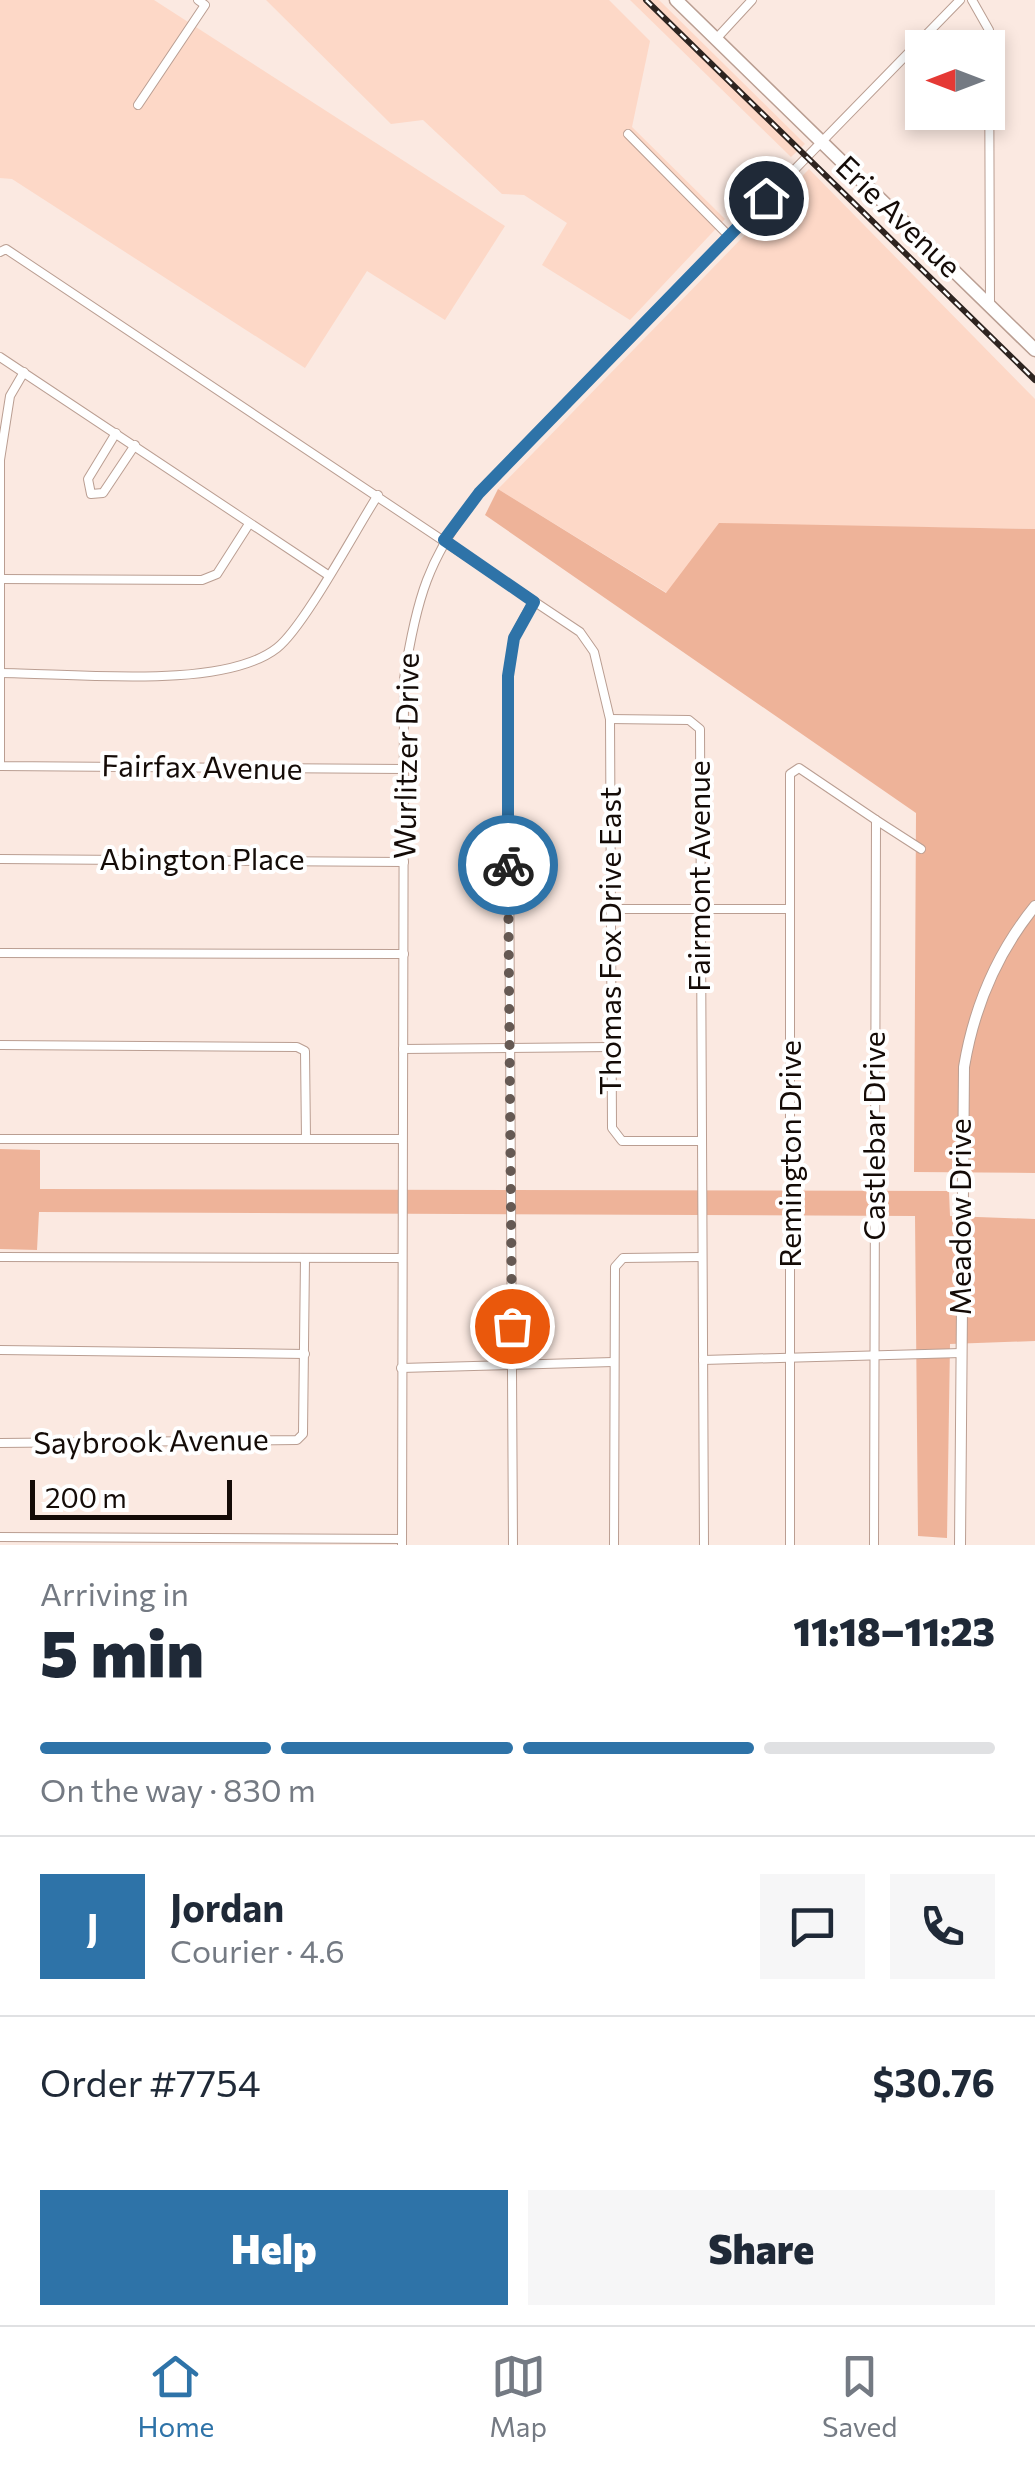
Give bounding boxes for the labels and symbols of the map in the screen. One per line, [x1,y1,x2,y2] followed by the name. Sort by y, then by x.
[905,30,1005,130] north arrow
[830,147,970,284] street label: Erie Avenue
[724,156,809,241] pin
[384,652,425,859] street label: Wurlitzer Drive
[101,745,303,786] street label: Fairfax Avenue
[679,760,716,992] street label: Fairmont Avenue
[590,787,627,1095] street label: Thomas Fox Drive East
[458,815,558,915] courier
[99,839,305,876] street label: Abington Place
[854,1031,891,1241] street label: Castlebar Drive
[770,1040,807,1268] street label: Remington Drive
[940,1118,977,1316] street label: Meadow Drive
[470,1284,555,1369] pin
[33,1419,269,1460] street label: Saybrook Avenue
[30,1475,232,1520] scale bar

